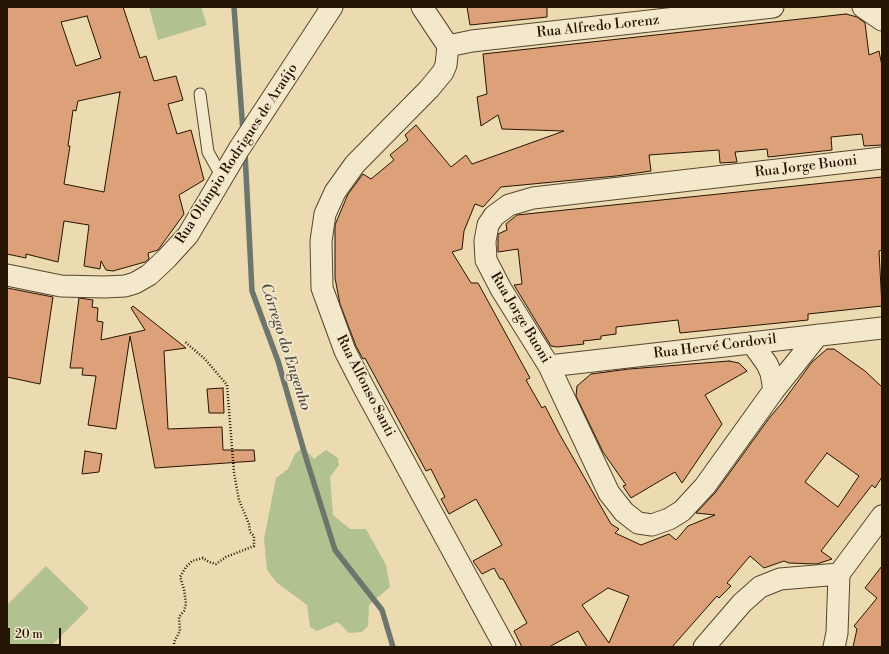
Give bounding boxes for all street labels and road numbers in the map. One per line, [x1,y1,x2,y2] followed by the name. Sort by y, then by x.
[536,12,660,42] street label: Rua Alfredo Lorenz
[172,61,302,247] street label: Rua Olímpio Rodrigues de Araújo
[754,152,858,182] street label: Rua Jorge Buoni
[486,269,554,367] street label: Rua Jorge Buoni
[652,331,778,363] street label: Rua Hervé Cordovil
[332,332,398,440] street label: Rua Alfonso Santi

